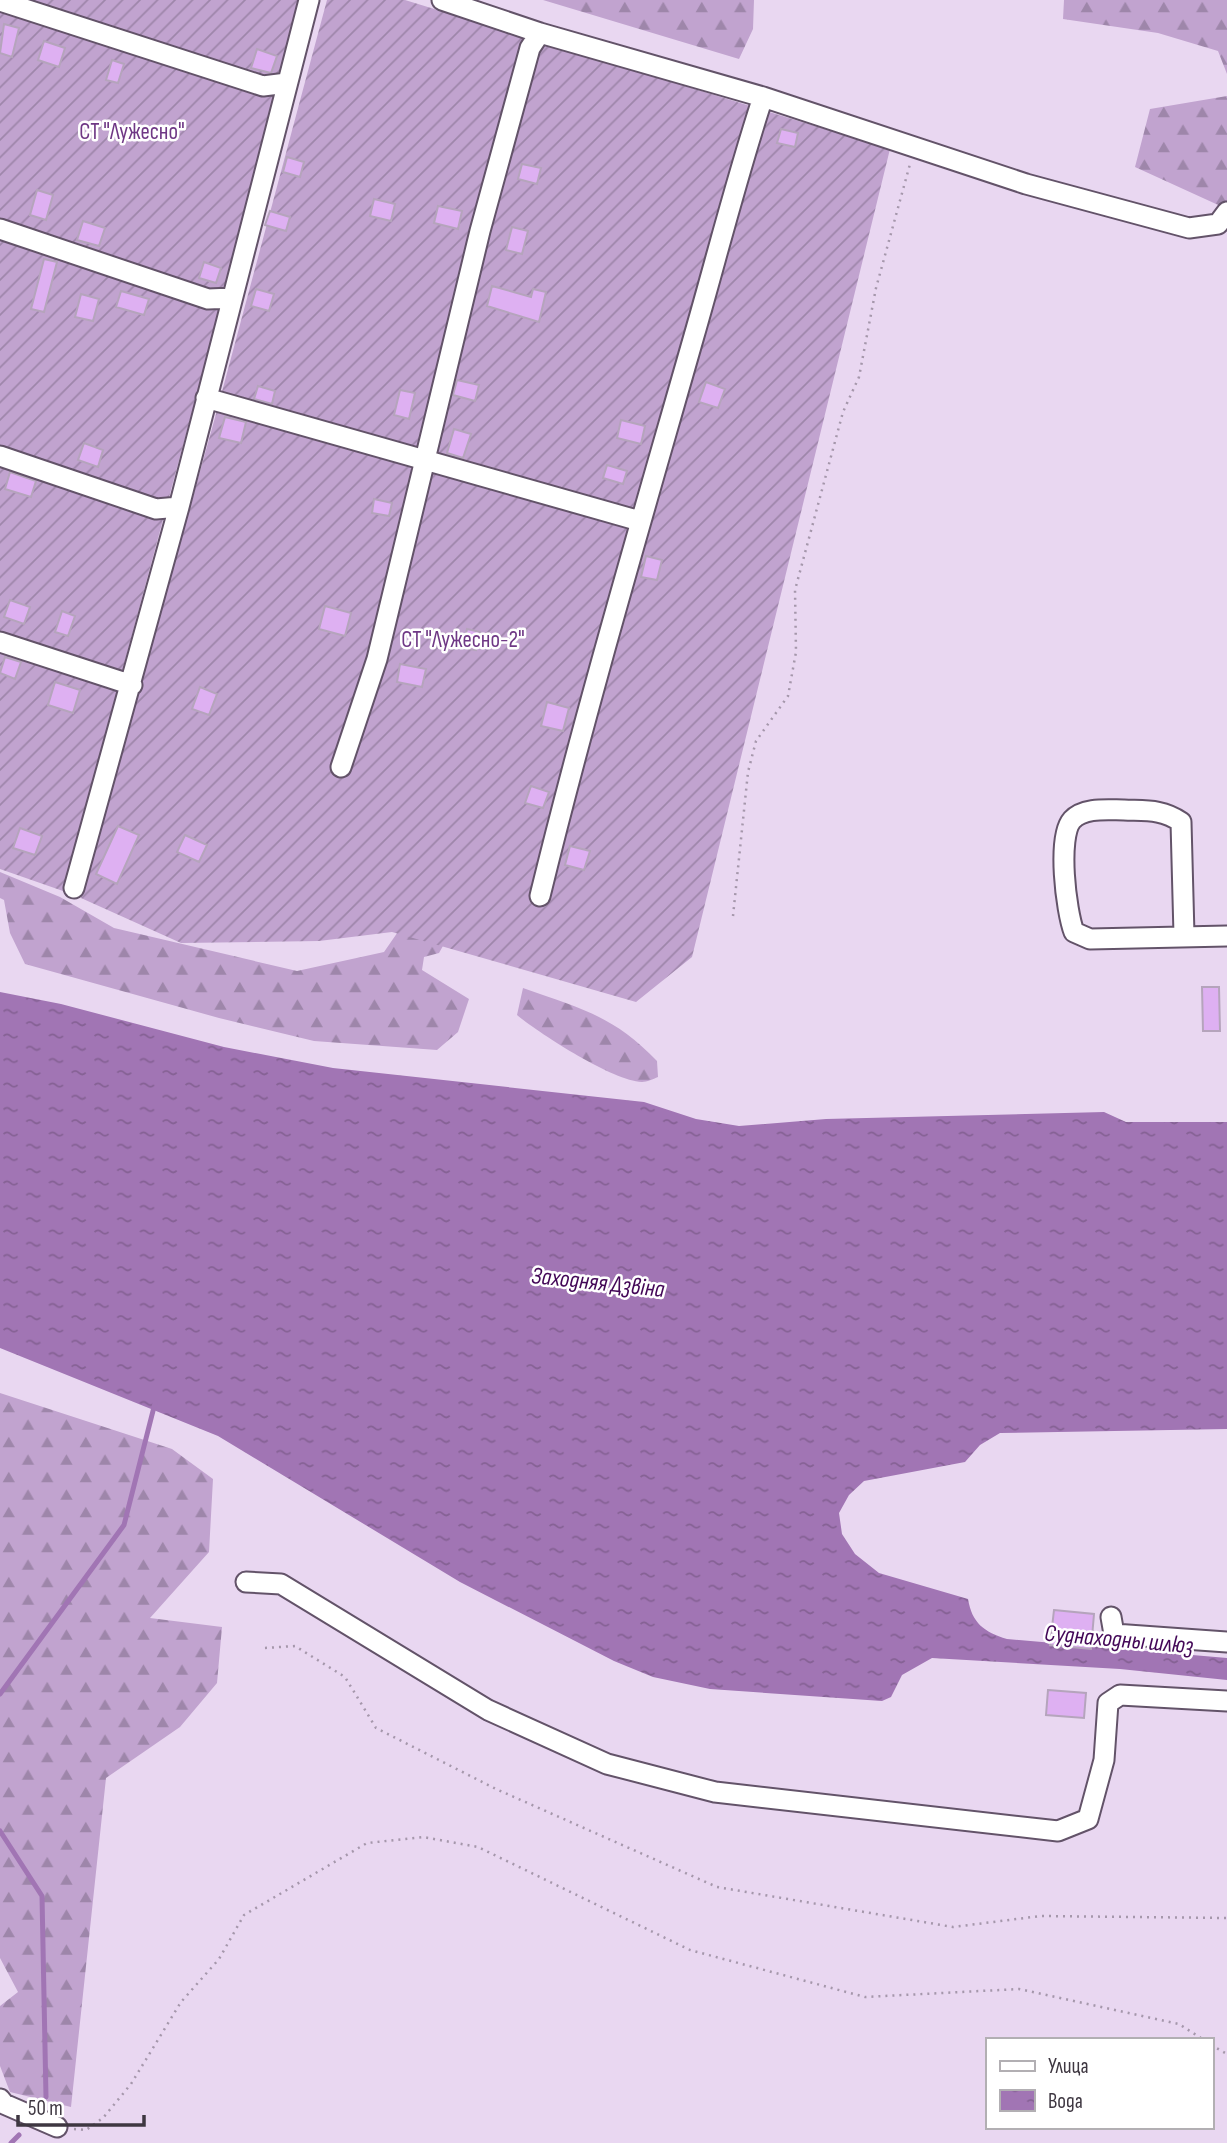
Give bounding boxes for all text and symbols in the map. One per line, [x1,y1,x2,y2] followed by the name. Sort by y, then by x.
[79,118,185,146] park label: СТ "Лужесно"
[401,626,525,654] park label: СТ "Лужесно-2"
[530,1261,666,1304] water label: Заходняя Дзвіна
[1043,1619,1195,1661] water label: Суднаходны шлюз
[986,2038,1213,2129] legend
[1048,2054,1089,2079] text: Улица
[18,2084,144,2128] scale bar
[1048,2089,1083,2114] text: Вода
[28,2096,63,2121] text: 50 m

